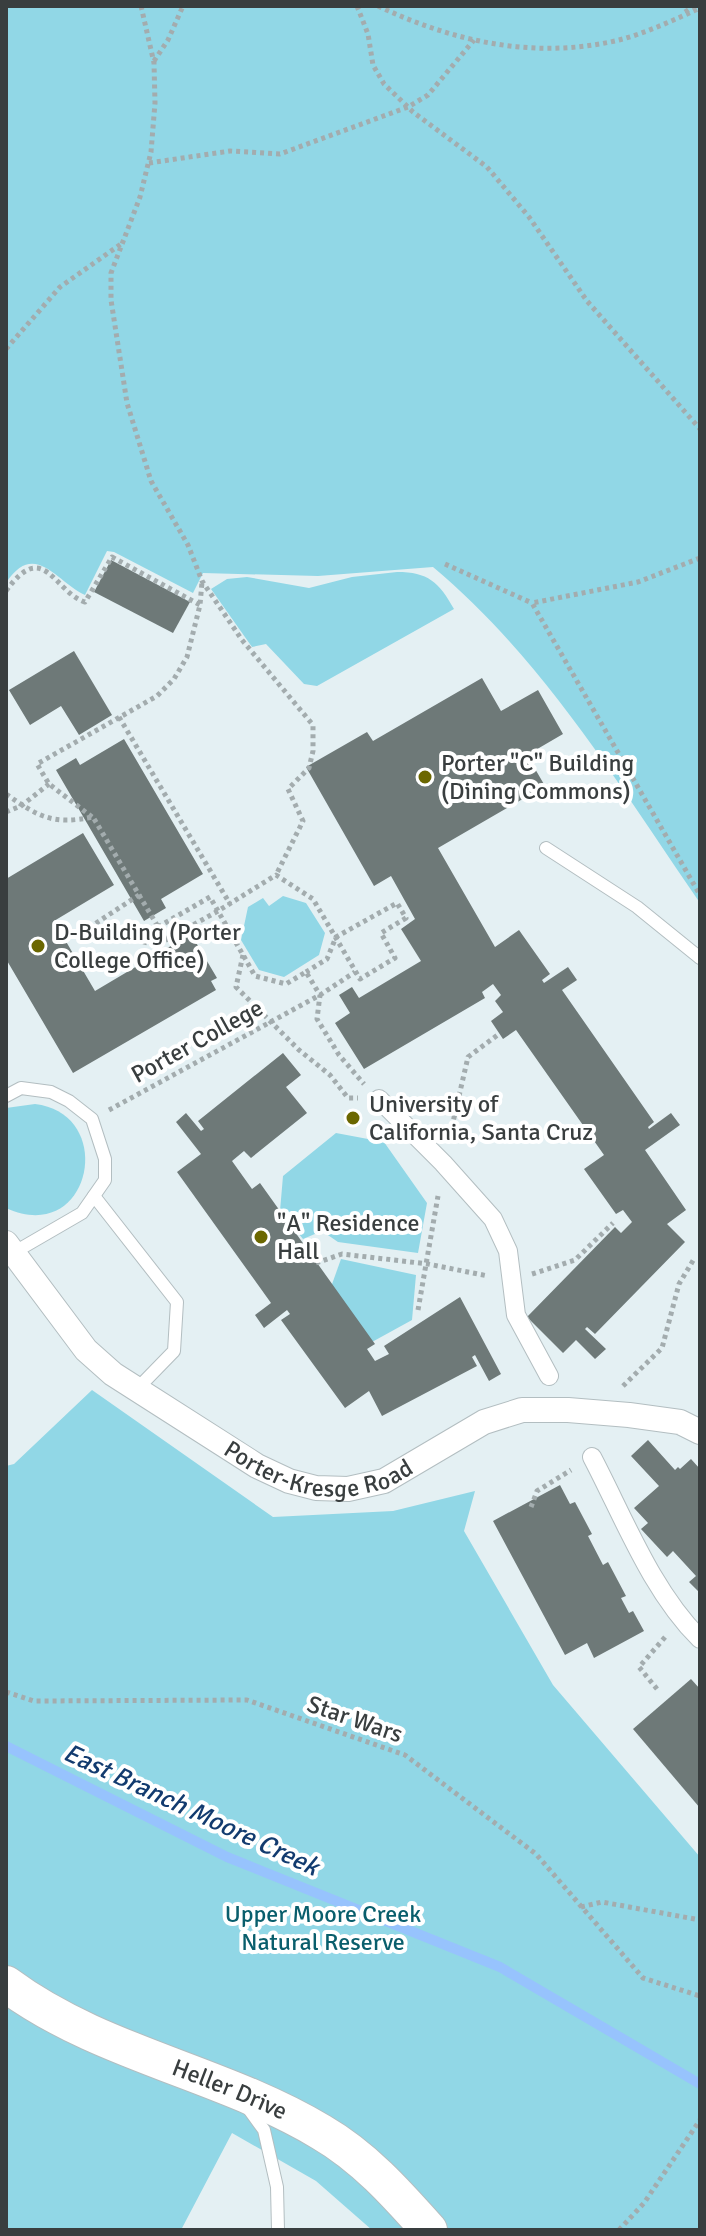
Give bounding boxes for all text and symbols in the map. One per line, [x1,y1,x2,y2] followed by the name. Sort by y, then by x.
[441,748,634,806] place label: Porter "C" Building (Dining Commons)
[416,768,434,786] marker: Porter "C" Building (Dining Commons)
[54,917,241,975] place label: D-Building (Porter College Office)
[29,937,47,955] marker: D-Building (Porter College Office)
[126,992,268,1090] street label: Porter College
[369,1089,593,1147] place label: University of California, Santa Cruz
[344,1109,362,1127] marker: University of California, Santa Cruz
[277,1208,420,1266] place label: "A" Residence Hall
[252,1228,270,1246] marker: "A" Residence Hall
[219,1434,418,1504] street label: Porter-Kresge Road
[303,1689,407,1749] street label: Star Wars
[58,1737,325,1884] water label: East Branch Moore Creek
[225,1899,421,1957] park label: Upper Moore Creek Natural Reserve
[168,2052,292,2126] street label: Heller Drive

